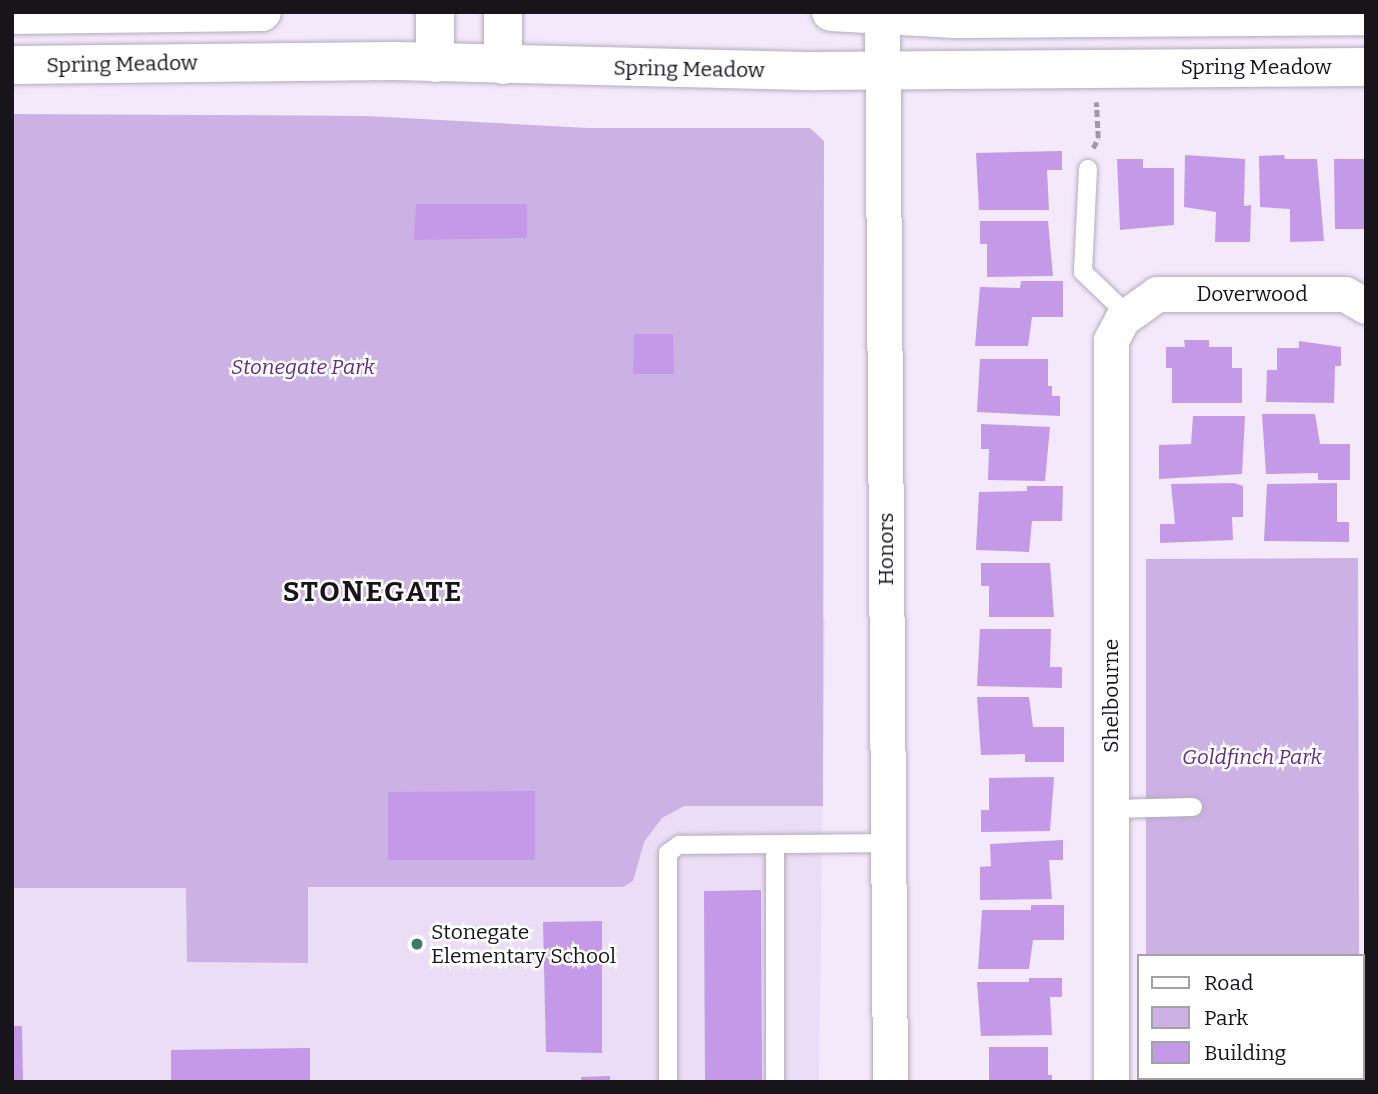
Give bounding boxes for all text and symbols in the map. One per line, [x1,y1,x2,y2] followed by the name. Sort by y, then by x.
[46,50,198,78] street label: Spring Meadow
[1180,54,1332,80] street label: Spring Meadow
[613,55,765,83] street label: Spring Meadow
[1196,281,1308,307] street label: Doverwood
[231,354,375,380] park label: Stonegate Park
[873,513,899,585] street label: Honors
[284,575,462,609] district label: STONEGATE
[1098,639,1124,753] street label: Shelbourne
[1182,744,1322,770] park label: Goldfinch Park
[431,919,616,969] place label: Stonegate Elementary School
[409,936,425,952] marker: Stonegate Elementary School
[1136,954,1364,1080] legend
[1204,970,1253,996] text: Road
[1204,1005,1248,1031] text: Park
[1204,1040,1286,1066] text: Building

